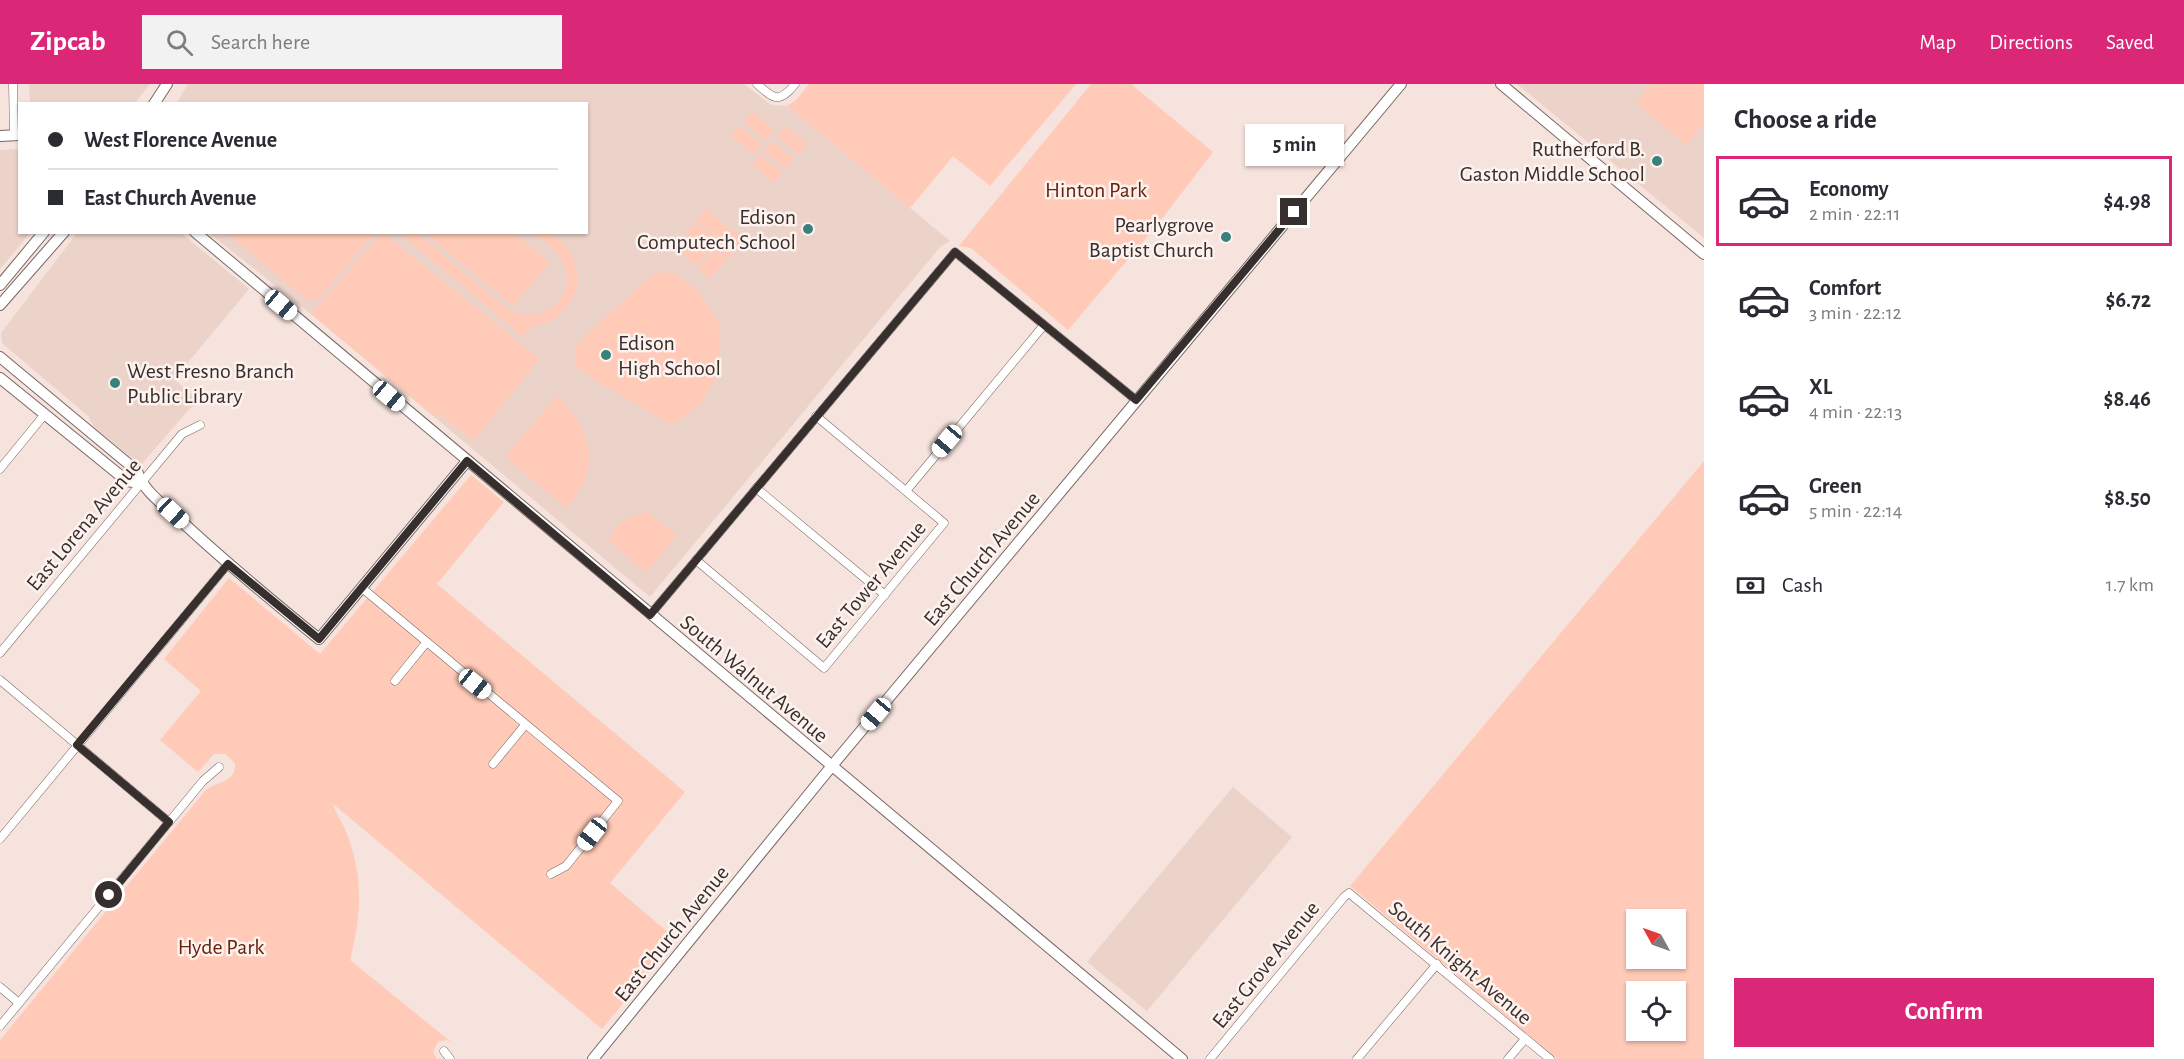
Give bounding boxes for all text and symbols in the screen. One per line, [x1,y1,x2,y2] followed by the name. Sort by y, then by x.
[142,15,562,69] search box
[163,26,196,59] icon: search
[30,28,106,56] text: Zipcab
[211,31,310,53] text: Search here
[1920,32,1956,53] text: Map
[1989,32,2073,53] text: Directions
[2106,32,2154,53] text: Saved
[1734,106,1877,133] text: Choose a ride
[1244,125,1344,167] callout: 5 min
[84,129,277,151] text: West Florence Avenue
[1273,135,1316,155] text: 5 min
[1460,138,1645,185] place label: Rutherford B. Gaston Middle School
[1650,154,1664,168] marker: Rutherford B. Gaston Middle School
[1737,174,1791,228] icon: car
[1809,178,1889,200] text: Economy
[1045,179,1147,201] park label: Hinton Park
[84,187,256,209] text: East Church Avenue
[2104,190,2151,212] text: $4.98
[1280,198,1307,225] route end
[1809,204,1900,224] text: 2 min · 22:11
[637,206,796,253] place label: Edison Computech School
[1089,214,1214,261] place label: Pearlygrove Baptist Church
[801,222,815,236] marker: Edison Computech School
[1219,230,1233,244] marker: Pearlygrove Baptist Church
[1737,273,1791,327] icon: car
[1809,277,1881,299] text: Comfort
[261,287,301,323] car
[2106,289,2151,311] text: $6.72
[1809,303,1902,323] text: 3 min · 22:12
[618,332,721,379] place label: Edison High School
[599,348,613,362] marker: Edison High School
[127,360,294,407] place label: West Fresno Branch Public Library
[1737,372,1791,426] icon: car
[108,376,122,390] marker: West Fresno Branch Public Library
[1809,376,1832,398] text: XL
[369,378,409,414] car
[2104,388,2151,410] text: $8.46
[1809,402,1902,422] text: 4 min · 22:13
[929,421,965,461] car
[22,454,145,595] street label: East Lorena Avenue
[1737,471,1791,525] icon: car
[1809,475,1862,497] text: Green
[919,487,1044,630] street label: East Church Avenue
[2104,487,2151,509] text: $8.50
[154,494,192,532] car
[1809,501,1902,521] text: 5 min · 22:14
[811,517,930,652] street label: East Tower Avenue
[1734,569,1767,602] icon: cash
[1782,574,1823,596] text: Cash
[2106,575,2154,595] text: 1.7 km
[676,611,832,747] street label: South Walnut Avenue
[455,666,495,702] car
[858,694,894,734] car
[574,814,610,854] car
[610,862,733,1006] street label: East Church Avenue
[95,881,122,908] route start
[1208,897,1324,1032] street label: East Grove Avenue
[1385,897,1536,1029] street label: South Knight Avenue
[1626,909,1686,969] north arrow
[1626,909,1686,1041] map controls
[178,936,264,958] park label: Hyde Park
[1734,978,2154,1047] button: Confirm
[1626,981,1686,1041] button: locate

